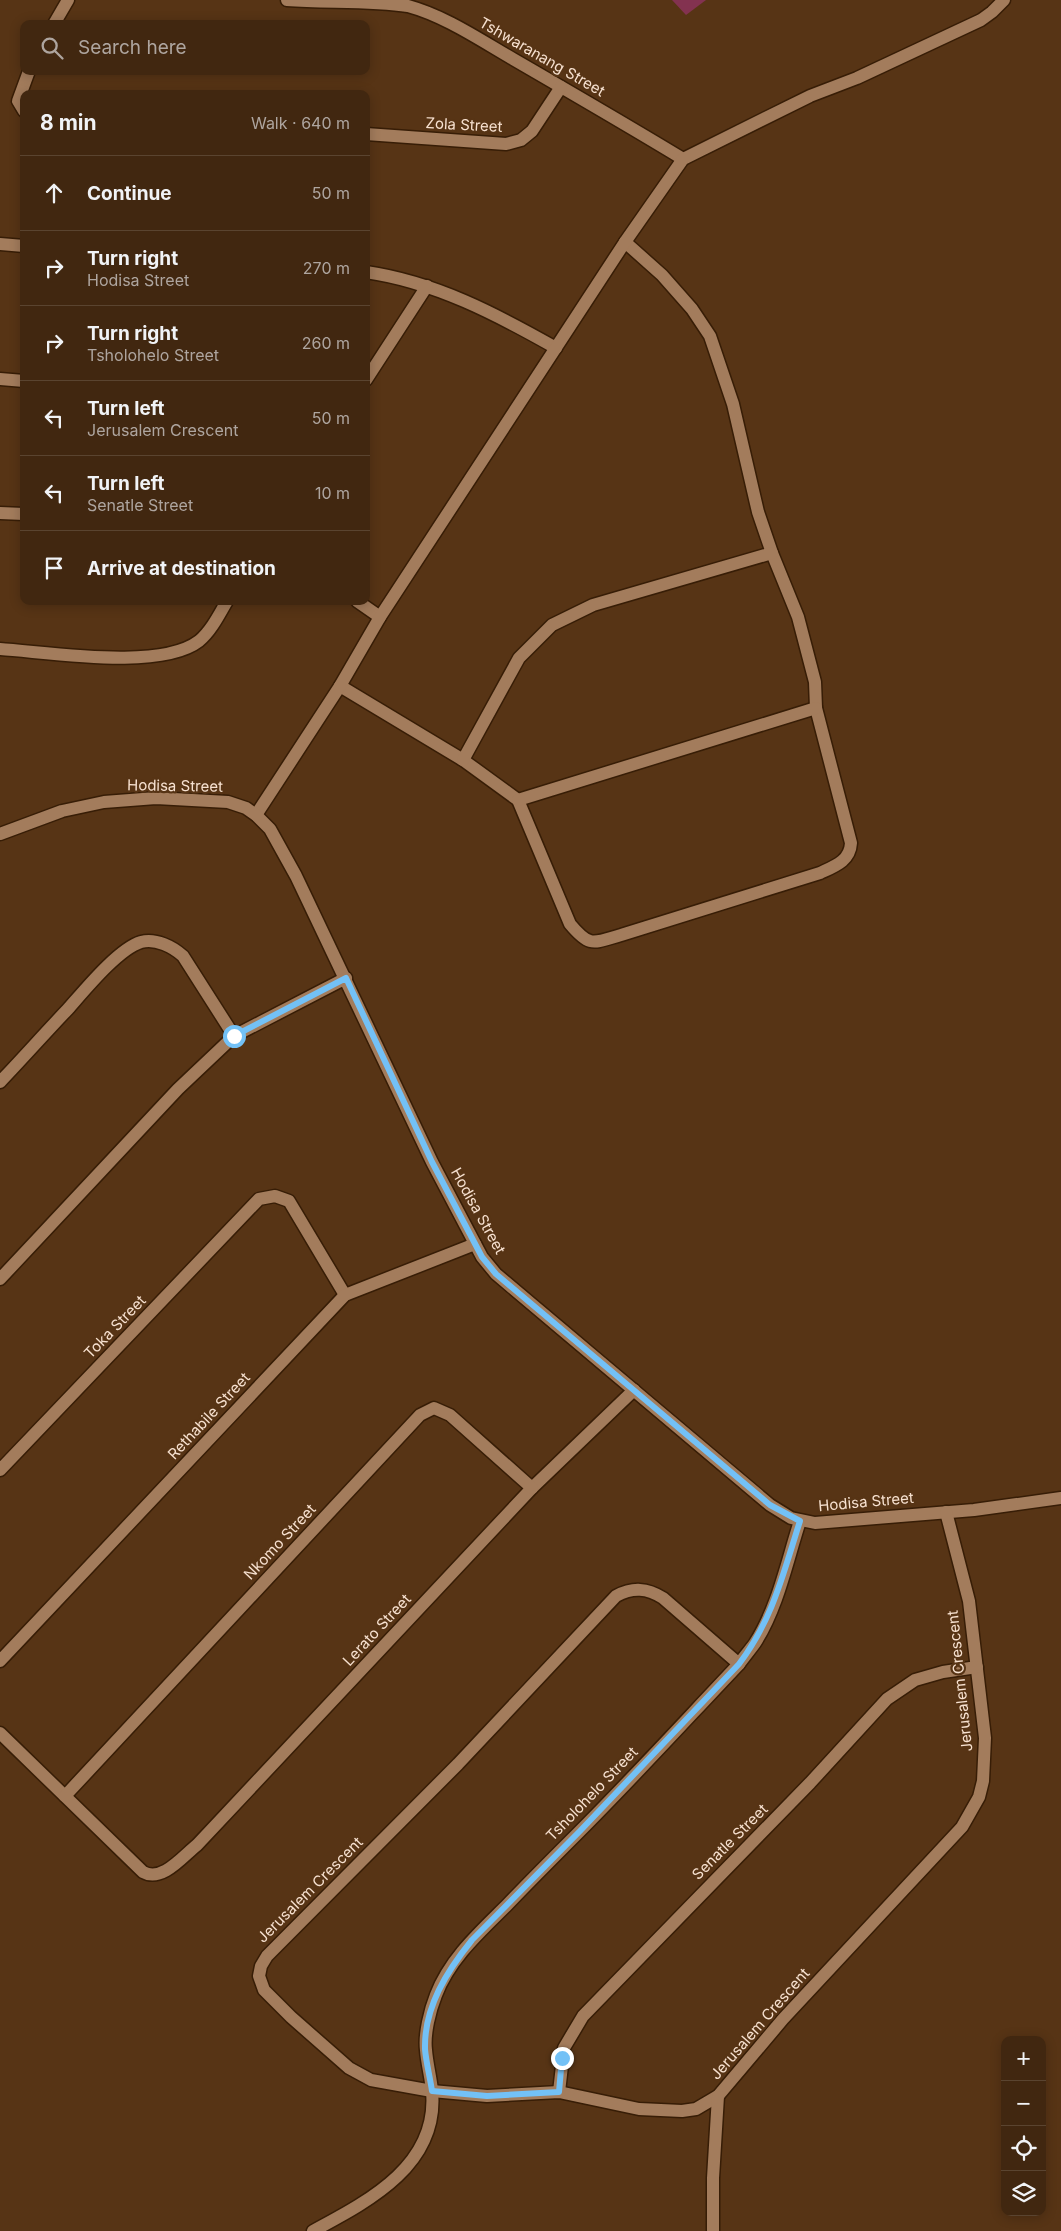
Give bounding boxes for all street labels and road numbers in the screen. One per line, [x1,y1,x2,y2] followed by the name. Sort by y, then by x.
[476,13,609,100] street label: Tshwaranang Street
[425,113,503,136] street label: Zola Street
[127,775,223,796] street label: Hodisa Street
[447,1164,510,1257] street label: Hodisa Street
[80,1291,150,1362] street label: Toka Street
[163,1368,254,1463] street label: Rethabile Street
[817,1488,915,1515] street label: Hodisa Street
[240,1500,320,1584] street label: Nkomo Street
[338,1590,415,1670] street label: Lerato Street
[943,1609,976,1753] street label: Jerusalem Crescent
[542,1742,642,1845] street label: Tsholohelo Street
[688,1800,772,1884] street label: Senatle Street
[253,1833,367,1947] street label: Jerusalem Crescent
[706,1964,813,2083] street label: Jerusalem Crescent

